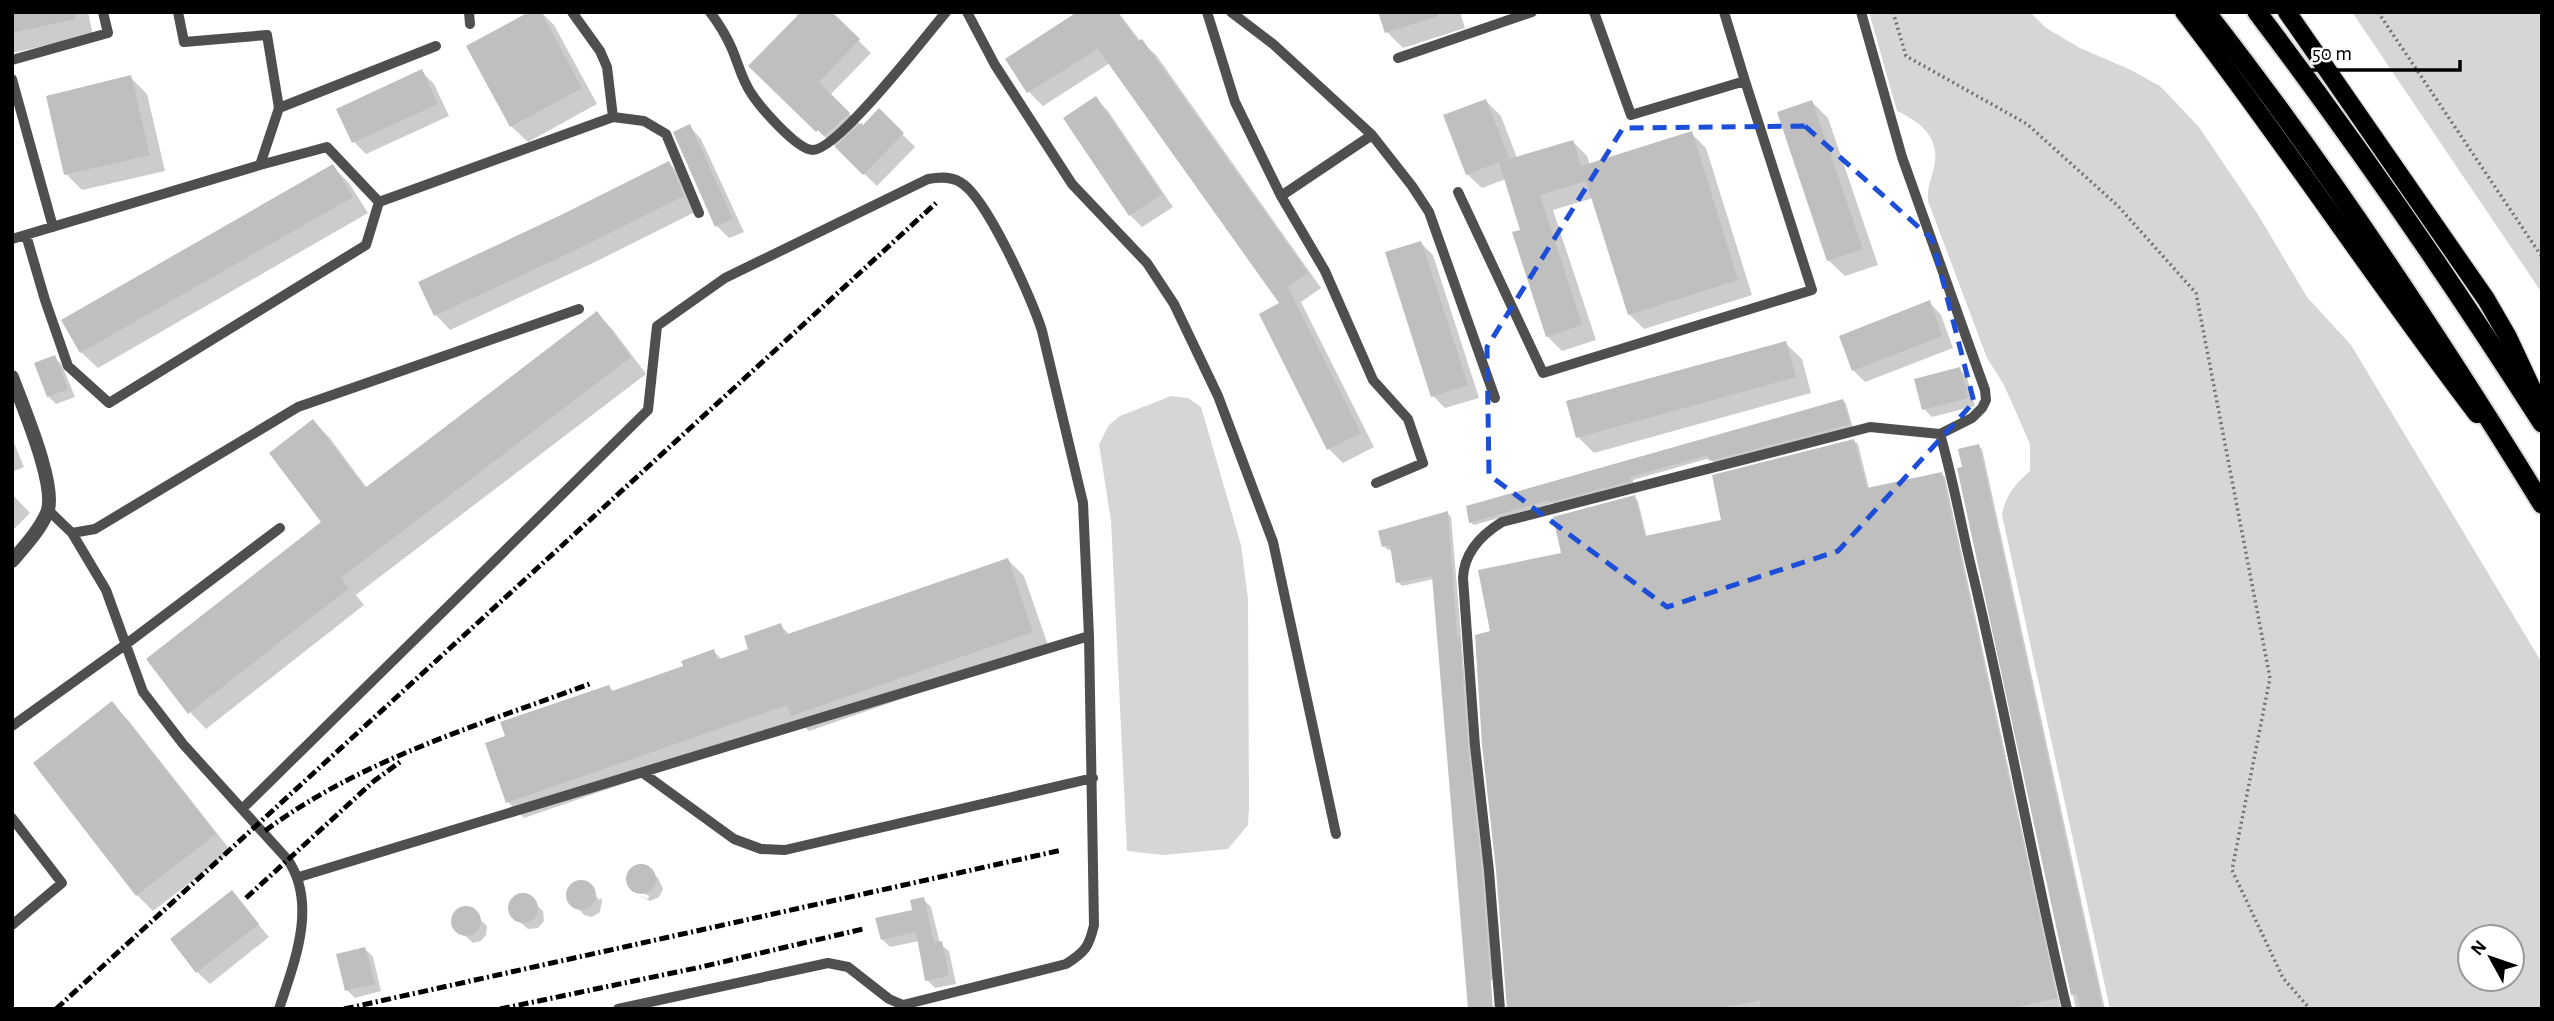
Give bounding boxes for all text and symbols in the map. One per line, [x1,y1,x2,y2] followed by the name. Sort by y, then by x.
[2302,28,2460,72] scale bar
[2312,43,2352,64] text: 50 m
[2456,923,2526,993] north arrow
[2468,937,2491,959] text: N

